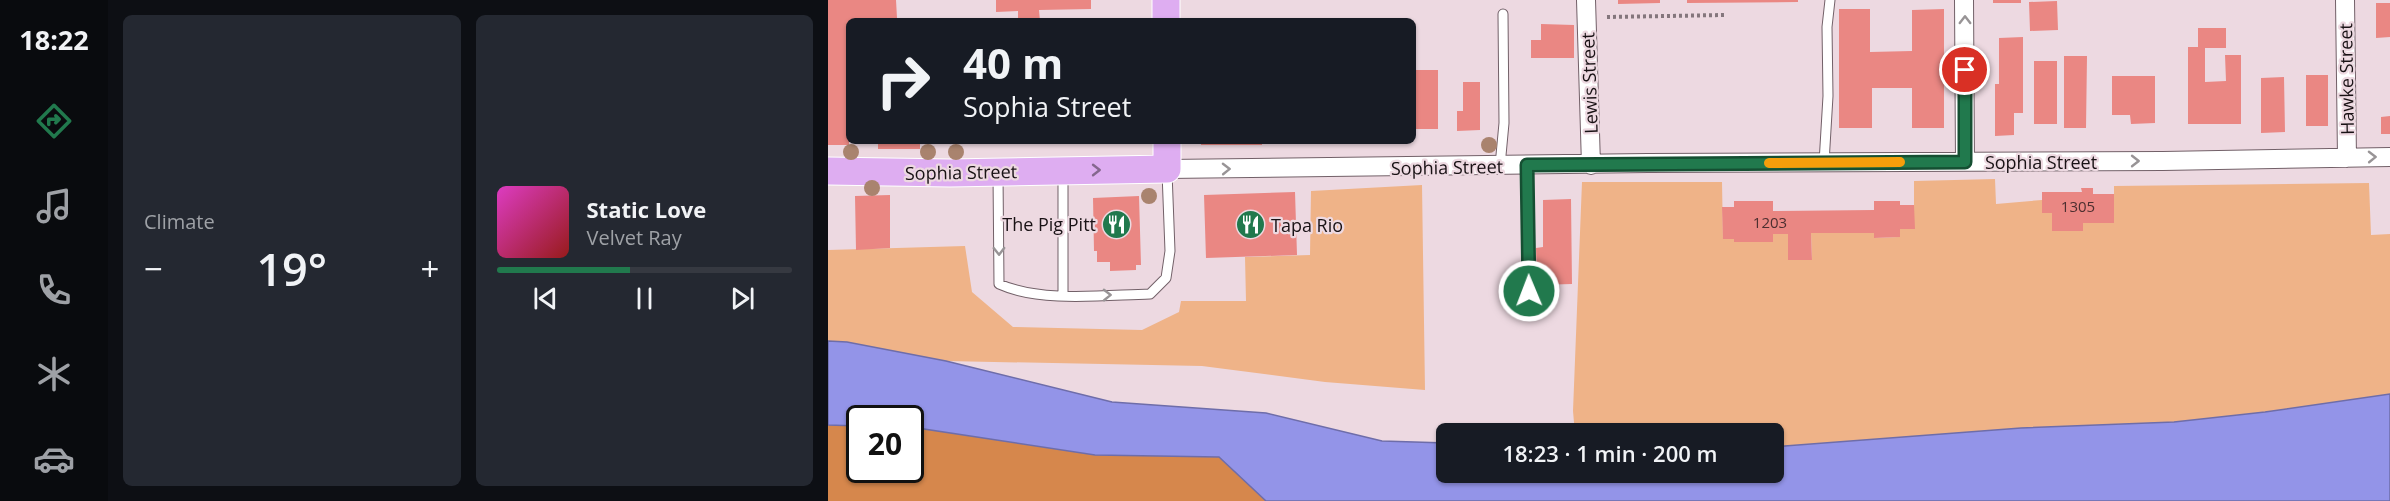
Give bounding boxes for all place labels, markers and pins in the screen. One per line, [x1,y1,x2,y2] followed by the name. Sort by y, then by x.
[1939,44,1990,95] pin
[1101,208,1133,240] restaurant icon: The Pig Pitt
[1234,209,1266,241] restaurant icon: Tapa Rio
[1002,212,1096,236] place label: The Pig Pitt
[1271,213,1343,237] place label: Tapa Rio

